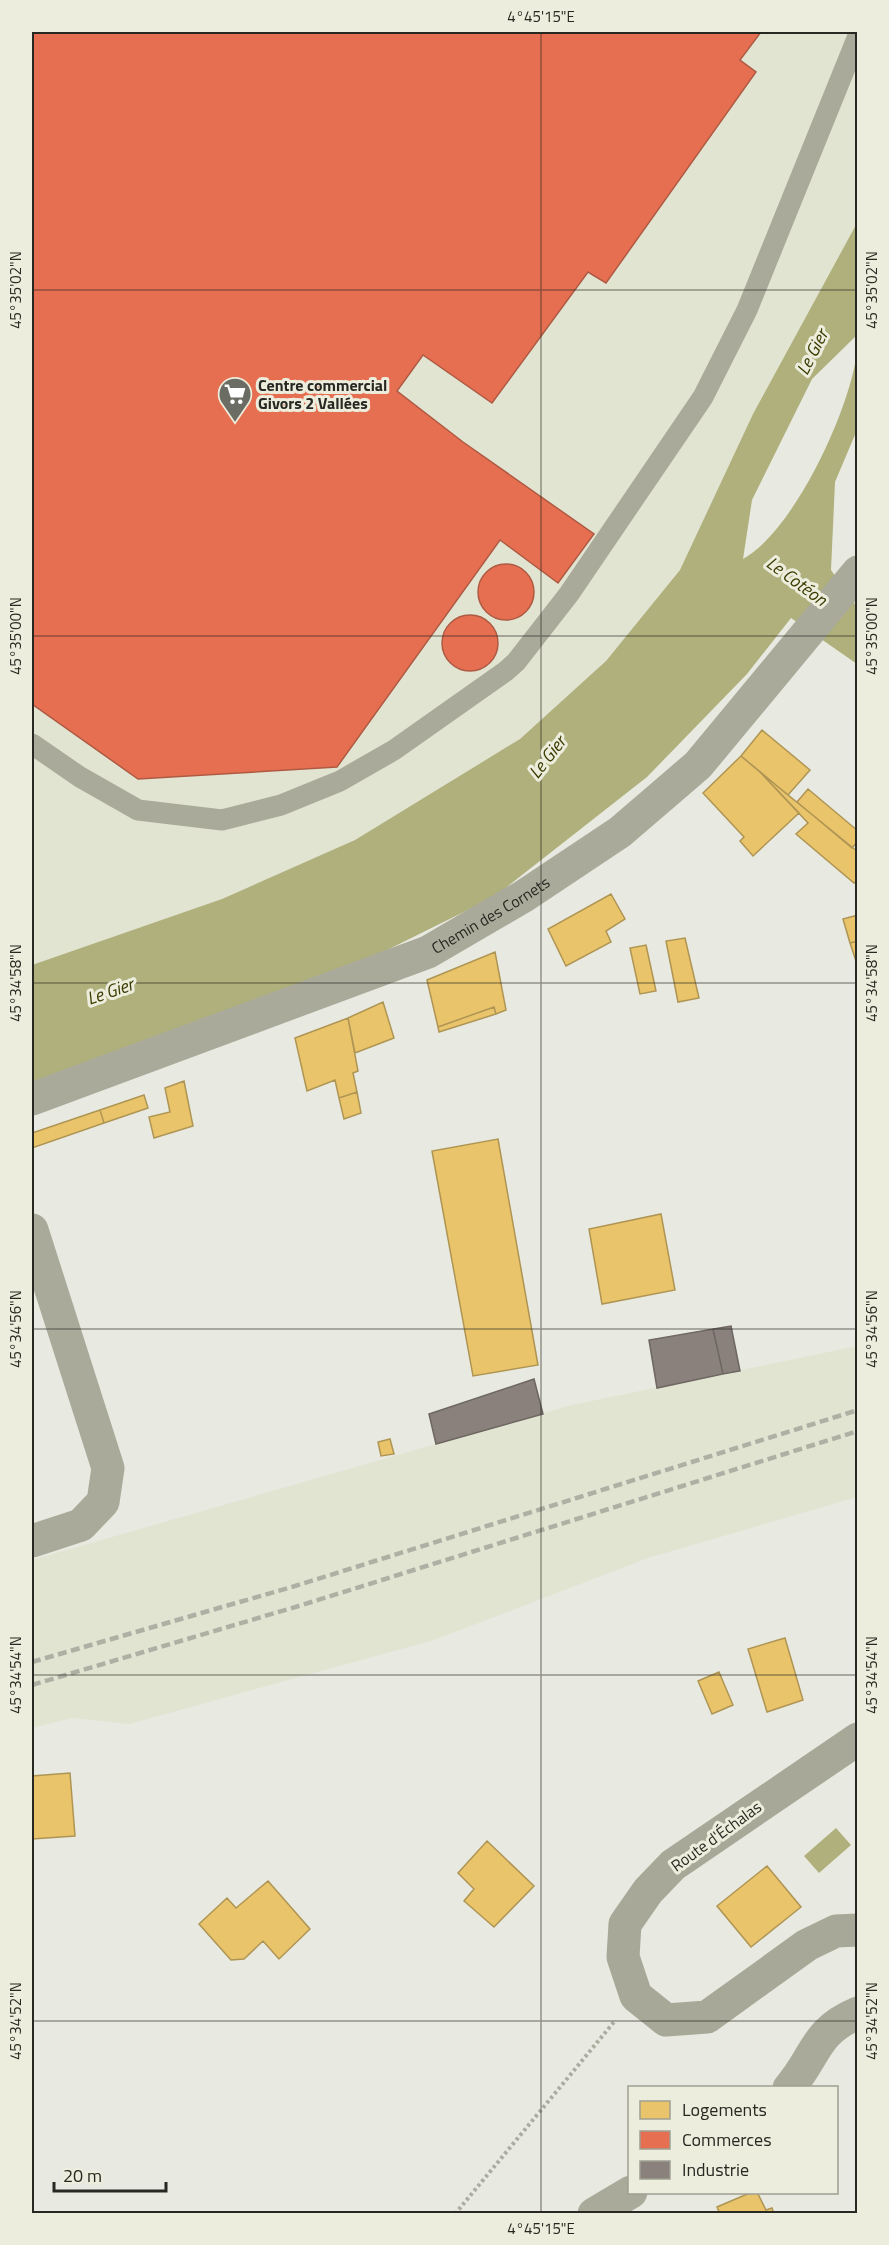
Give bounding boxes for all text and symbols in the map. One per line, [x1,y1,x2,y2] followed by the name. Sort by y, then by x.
[507,5,575,28] text: 4°45'15"E
[4,251,27,329] text: 45°35'02"N
[860,251,883,329] text: 45°35'02"N
[789,322,836,379] water label: Le Gier
[258,373,387,415] place label: Centre commercial Givors 2 Vallées
[217,376,253,423] supermarket icon: Centre commercial Givors 2 Vallées
[761,550,834,613] water label: Le Cotéon
[4,597,27,675] text: 45°35'00"N
[860,597,883,675] text: 45°35'00"N
[522,728,574,784] water label: Le Gier
[427,870,554,960] street label: Chemin des Cornets
[4,944,27,1022] text: 45°34'58"N
[860,944,883,1022] text: 45°34'58"N
[83,970,139,1012] water label: Le Gier
[4,1290,27,1368] text: 45°34'56"N
[860,1290,883,1368] text: 45°34'56"N
[4,1636,27,1714] text: 45°34'54"N
[860,1636,883,1714] text: 45°34'54"N
[666,1795,766,1877] street label: Route d'Échalas
[4,1982,27,2060] text: 45°34'52"N
[860,1982,883,2060] text: 45°34'52"N
[628,2086,838,2194] legend
[682,2096,767,2123] text: Logements
[682,2126,772,2153] text: Commerces
[54,2155,166,2193] scale bar
[682,2156,749,2183] text: Industrie
[63,2162,102,2189] text: 20 m
[507,2217,575,2240] text: 4°45'15"E

